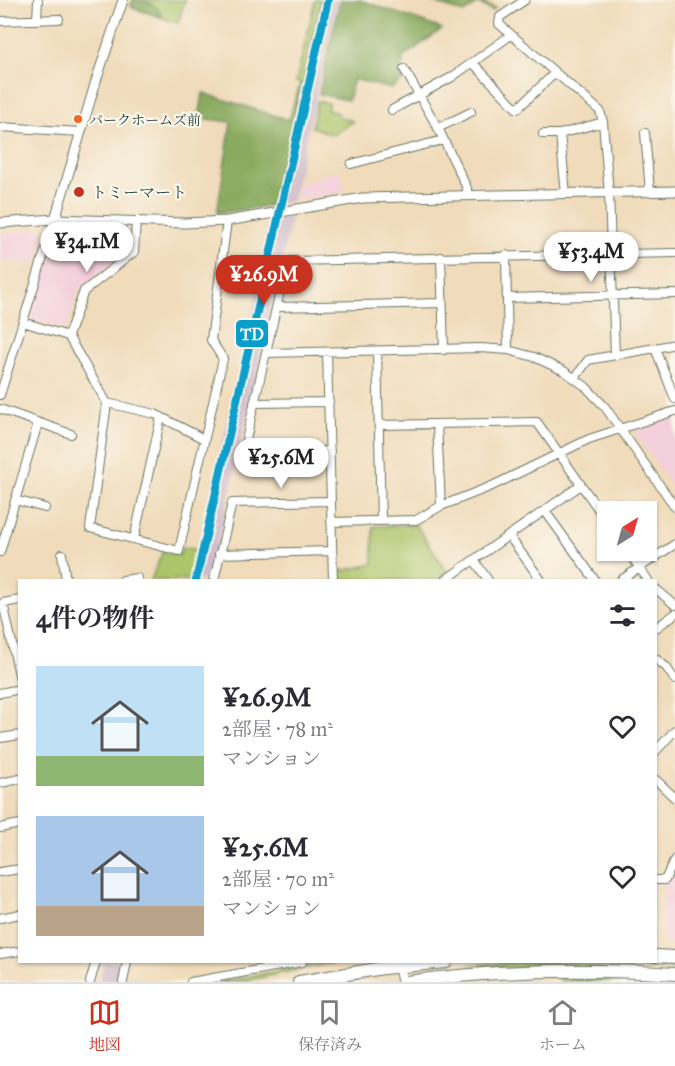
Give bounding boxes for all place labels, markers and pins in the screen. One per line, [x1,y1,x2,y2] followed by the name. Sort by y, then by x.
[89,112,201,129] place label: パークホームズ前
[72,113,84,125] marker: パークホームズ前
[91,183,187,202] place label: トミーマート
[72,185,86,199] marker: トミーマート
[38,222,136,273] pin: ¥34.1M
[542,232,640,283] pin: ¥53.4M
[215,255,313,306] pin: ¥26.9M
[232,438,330,489] pin: ¥25.6M

